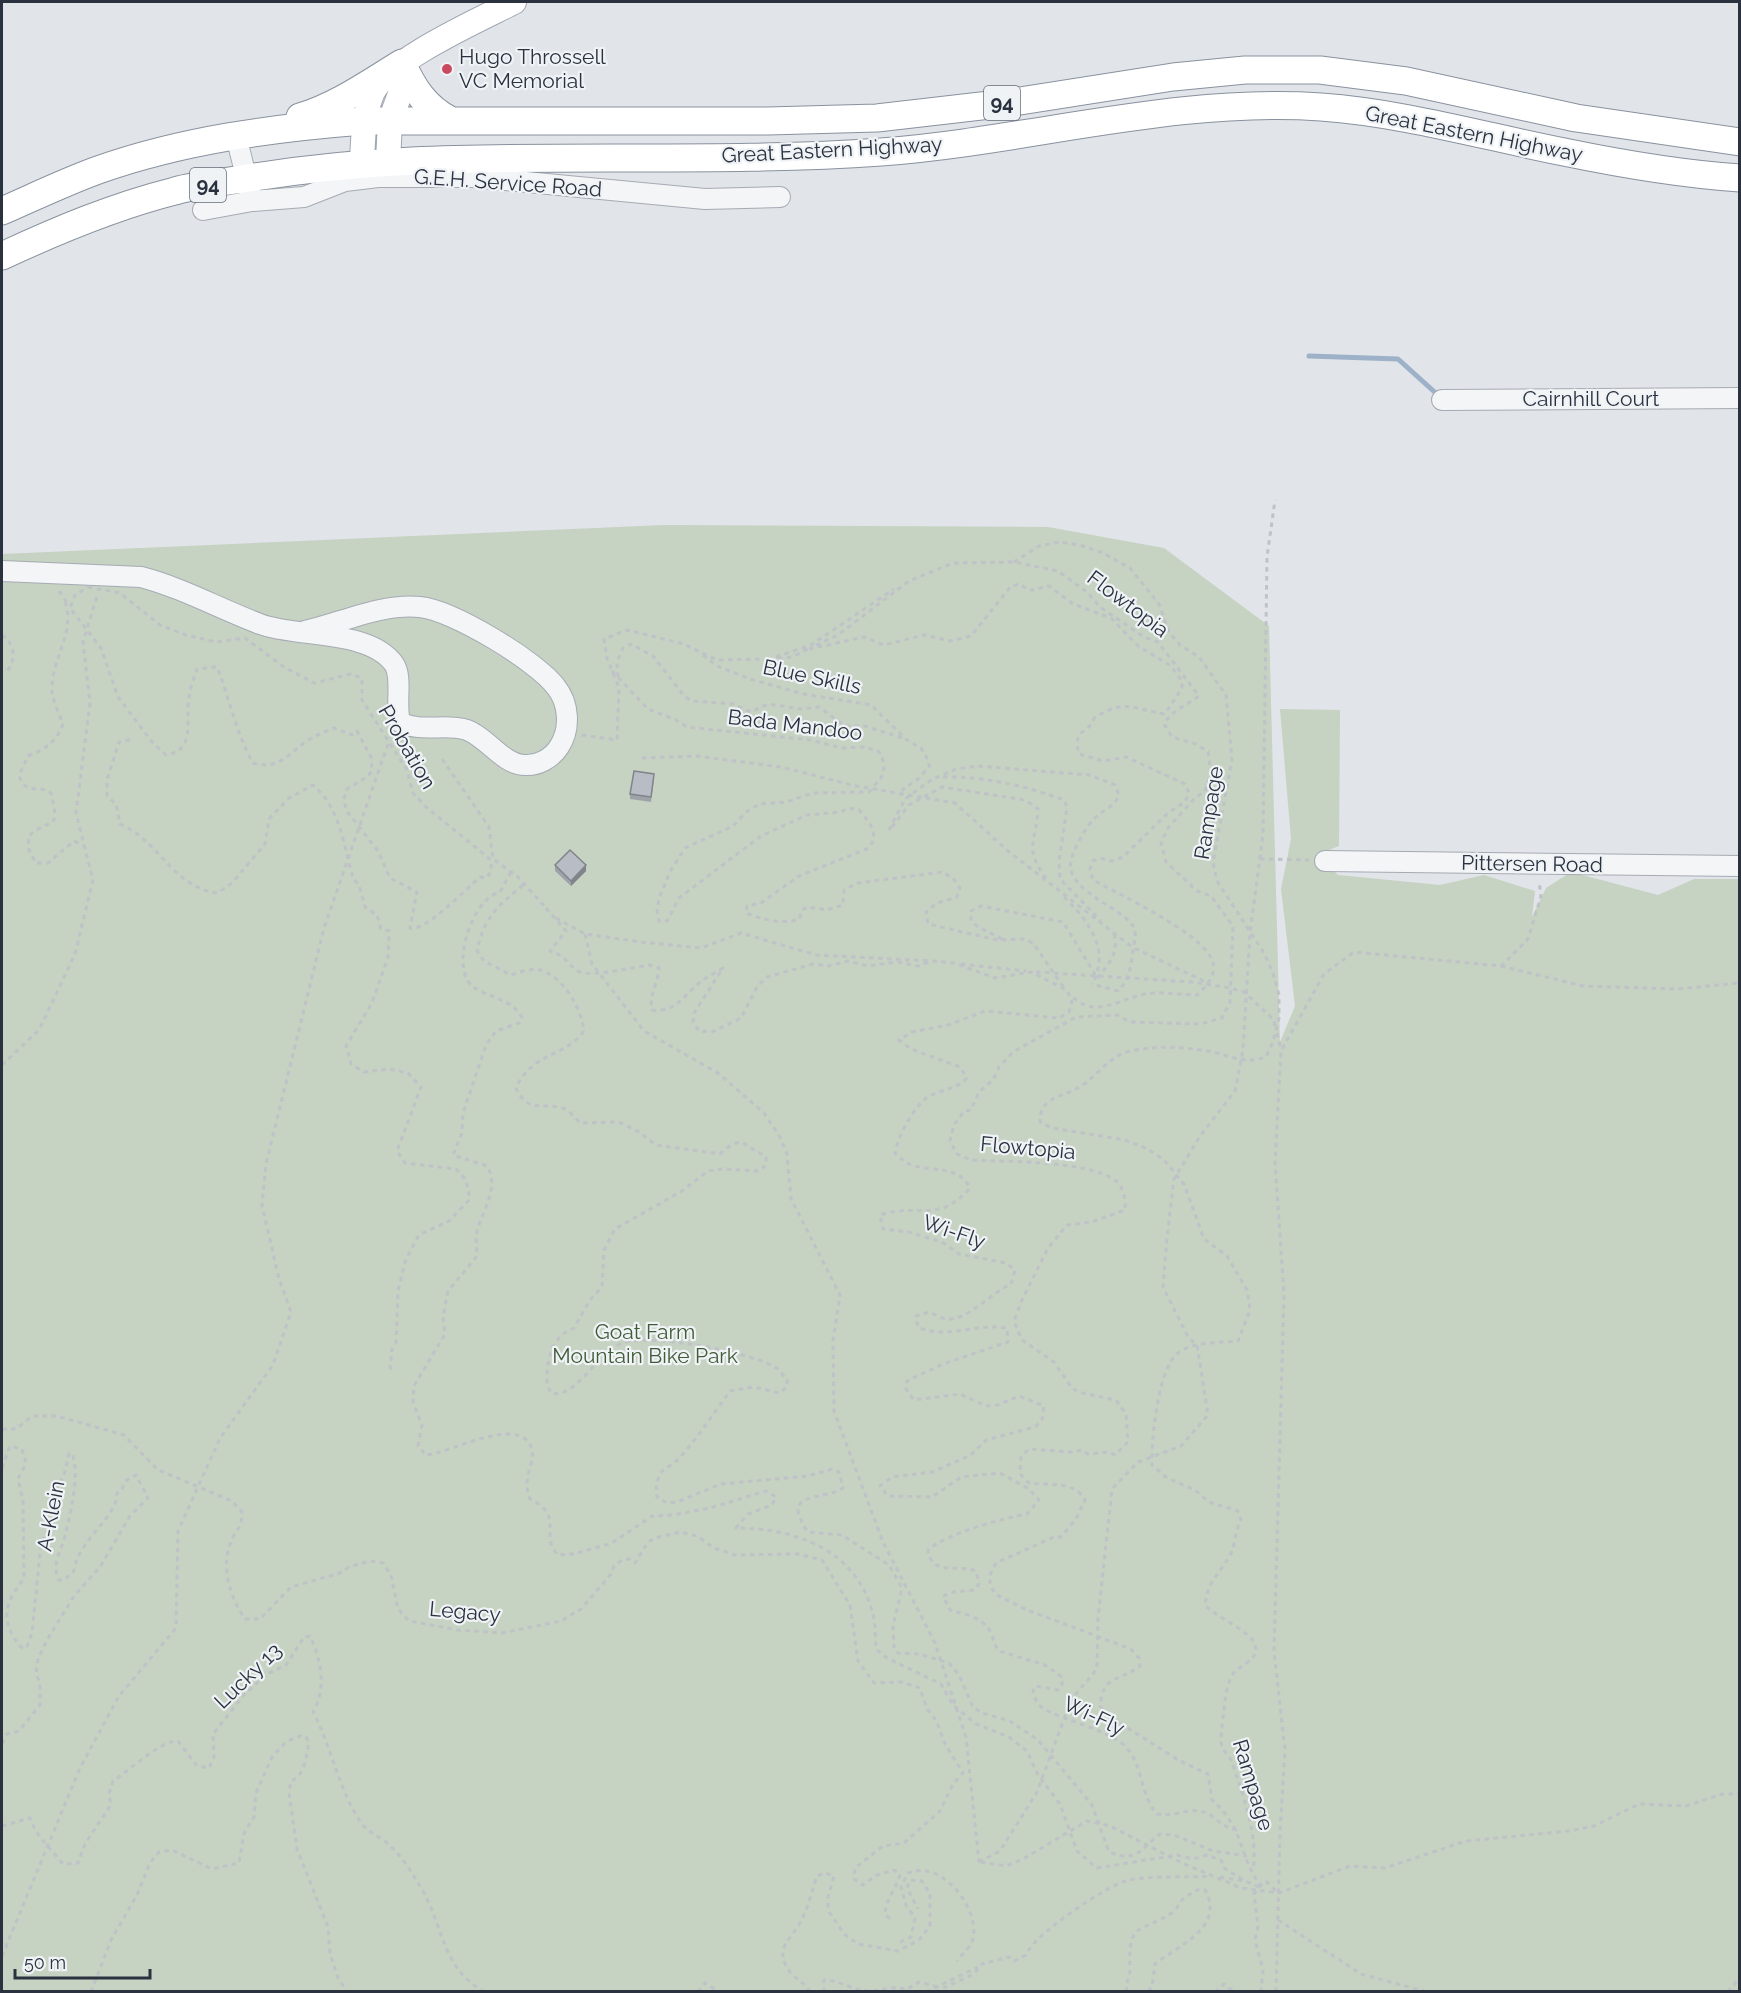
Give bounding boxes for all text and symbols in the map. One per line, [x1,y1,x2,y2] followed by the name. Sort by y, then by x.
[459,44,606,93] place label: Hugo Throssell VC Memorial
[440,62,454,76] marker: Hugo Throssell VC Memorial
[984,86,1020,120] road number: 94
[1363,100,1585,167] street label: Great Eastern Highway
[721,131,943,168] street label: Great Eastern Highway
[413,163,603,202] street label: G.E.H. Service Road
[190,168,226,202] road number: 94
[1523,386,1659,411] street label: Cairnhill Court
[1083,565,1174,642] street label: Flowtopia
[761,654,864,699] street label: Blue Skills
[373,700,442,793] street label: Probation
[726,704,864,745] street label: Bada Mandoo
[1189,765,1228,861] street label: Rampage
[1461,850,1603,877] street label: Pittersen Road
[979,1131,1077,1164] street label: Flowtopia
[920,1209,989,1254] street label: Wi-Fly
[552,1319,738,1368] park label: Goat Farm Mountain Bike Park
[31,1479,70,1553] street label: A-Klein
[428,1596,502,1627] street label: Legacy
[209,1638,286,1714] street label: Lucky 13
[1060,1691,1129,1741] street label: Wi-Fly
[1228,1736,1279,1833] street label: Rampage
[15,1942,150,1980] scale bar
[24,1952,66,1973] text: 50 m

